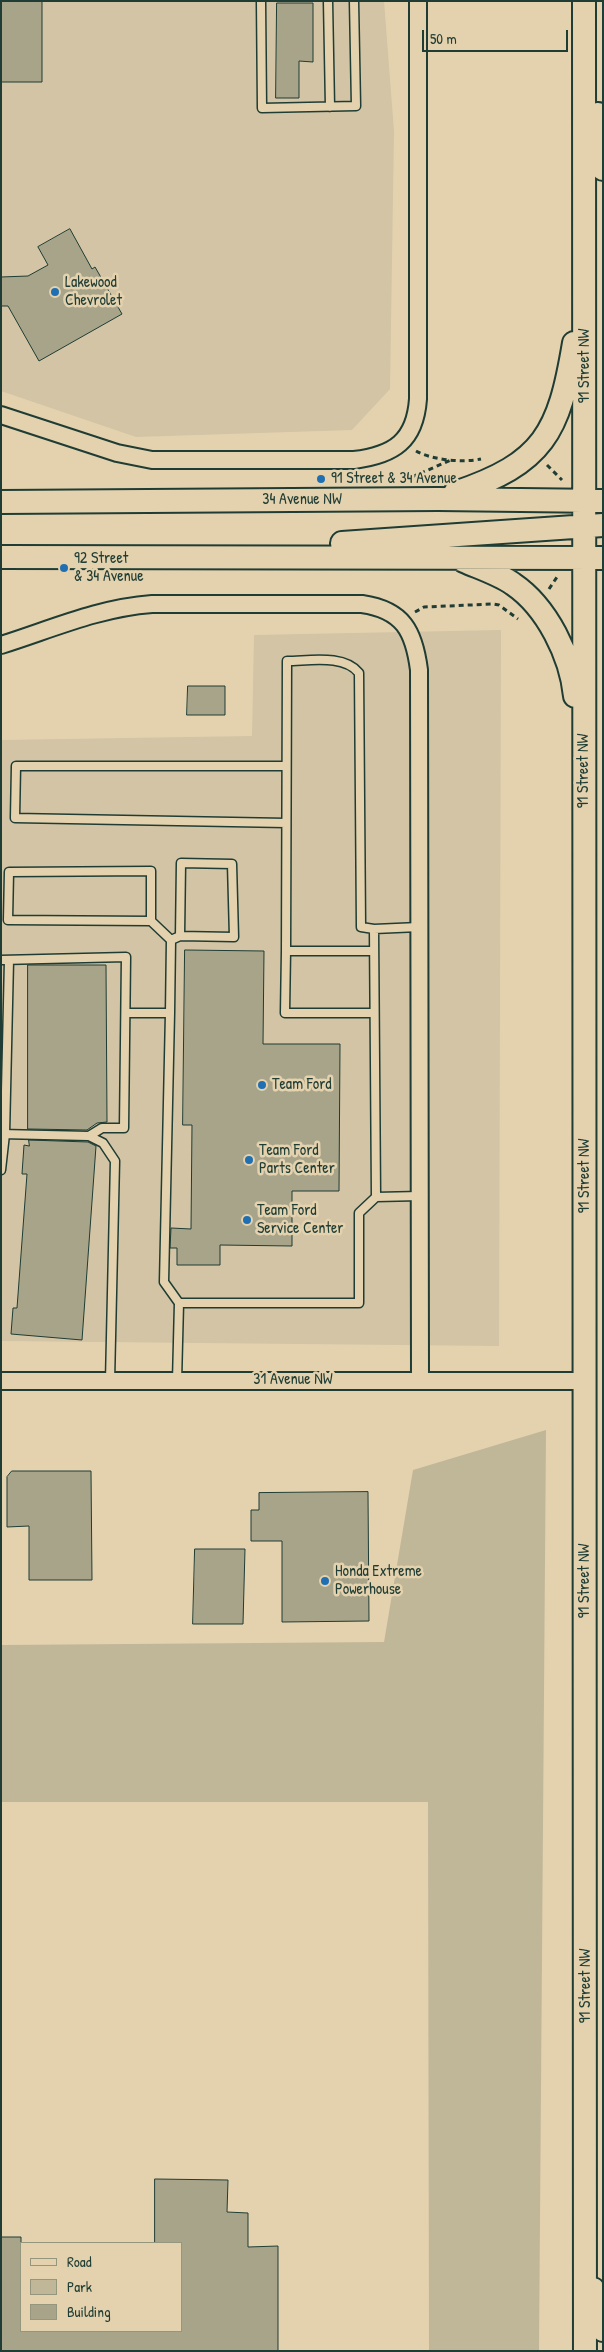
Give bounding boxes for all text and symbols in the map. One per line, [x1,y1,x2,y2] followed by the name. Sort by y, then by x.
[424,20,570,52] scale bar
[430,28,457,49] text: 50 m
[65,273,122,311] place label: Lakewood Chevrolet
[49,286,61,298] marker: Lakewood Chevrolet
[575,329,595,403] street label: 91 Street NW
[331,469,457,489] place label: 91 Street & 34 Avenue
[315,473,327,485] marker: 91 Street & 34 Avenue
[262,490,342,510] street label: 34 Avenue NW
[74,549,144,587] place label: 92 Street & 34 Avenue
[58,562,70,574] marker: 92 Street & 34 Avenue
[574,734,594,808] street label: 91 Street NW
[272,1075,332,1095] place label: Team Ford
[256,1079,268,1091] marker: Team Ford
[575,1139,595,1213] street label: 91 Street NW
[259,1141,335,1179] place label: Team Ford Parts Center
[243,1154,255,1166] marker: Team Ford Parts Center
[257,1201,344,1239] place label: Team Ford Service Center
[241,1214,253,1226] marker: Team Ford Service Center
[253,1370,333,1390] street label: 31 Avenue NW
[575,1544,595,1618] street label: 91 Street NW
[335,1562,422,1600] place label: Honda Extreme Powerhouse
[319,1575,331,1587] marker: Honda Extreme Powerhouse
[576,1949,596,2023] street label: 91 Street NW
[20,2242,182,2332] legend
[67,2251,92,2272] text: Road
[67,2276,92,2297] text: Park
[67,2301,111,2322] text: Building

